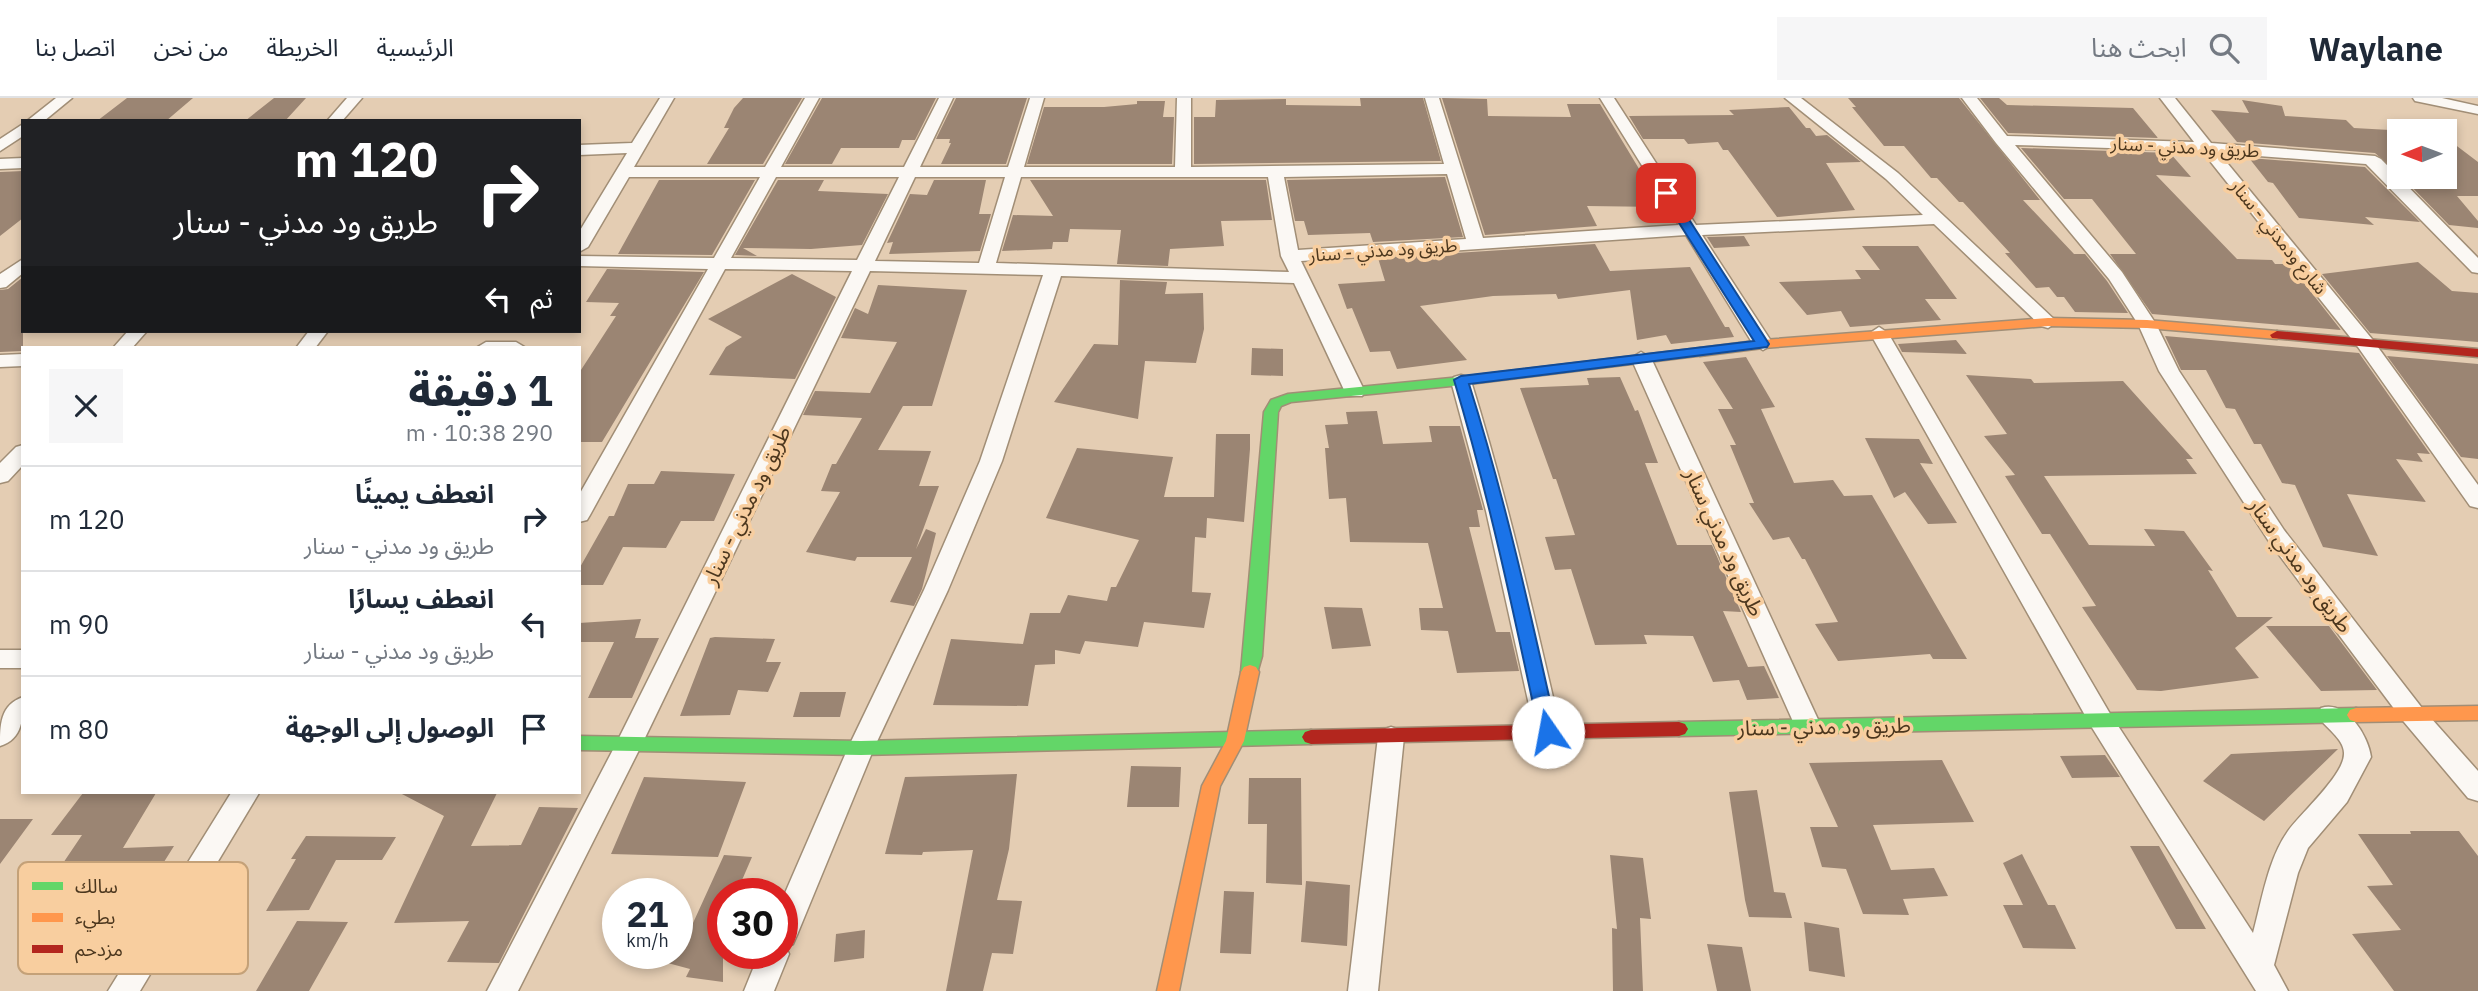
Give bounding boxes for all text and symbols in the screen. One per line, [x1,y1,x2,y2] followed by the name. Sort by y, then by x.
[1777,17,2267,80] search box
[2309,27,2443,70] text: Waylane
[2205,29,2243,67] icon: search
[2091,30,2187,64] text: ابحث هنا
[35,31,116,63] text: اتصل بنا
[154,31,229,63] text: من نحن
[267,31,339,63] text: الخريطة
[377,31,454,63] text: الرئيسية
[2387,119,2457,189] north arrow
[2387,119,2457,189] map controls
[294,127,438,190] text: 120 m
[2109,132,2260,165] street label: طريق ود مدني - سنار
[462,147,553,238] icon: right
[1636,163,1696,223] pin
[1647,174,1685,212] icon: arrive
[2223,174,2332,301] street label: شارع ودمدني - سنار
[174,200,438,242] text: طريق ود مدني - سنار
[1307,233,1458,269] street label: طريق ود مدني - سنار
[479,280,517,318] icon: left
[531,281,553,315] text: ثم
[408,363,553,418] text: 1 دقيقة
[49,369,123,443] button: close
[406,417,553,447] text: 290 m · 10:38
[695,421,799,591] street label: طريق ود مدني - سنار
[1675,463,1772,622] street label: طريق ود مدني سنار
[355,476,494,510] text: انعطف يمينًا
[2240,491,2359,640] street label: طريق ود مدني سنار
[515,500,553,538] icon: right
[49,502,125,536] text: 120 m
[304,530,494,560] text: طريق ود مدني - سنار
[348,581,494,615] text: انعطف يسارًا
[515,605,553,643] icon: left
[49,607,109,641] text: 90 m
[304,635,494,665] text: طريق ود مدني - سنار
[1511,695,1585,769] position arrow
[285,710,494,744] text: الوصول إلى الوجهة
[515,710,553,748] icon: arrive
[1736,710,1911,744] street label: طريق ود مدني - سنار
[49,712,109,746] text: 80 m
[18,862,248,974] legend
[75,874,118,898] text: سالك
[707,878,798,969] speed limit sign: 30
[626,891,669,937] text: 21
[75,905,115,932] text: بطيء
[626,929,669,952] text: km/h
[75,937,123,964] text: مزدحم

